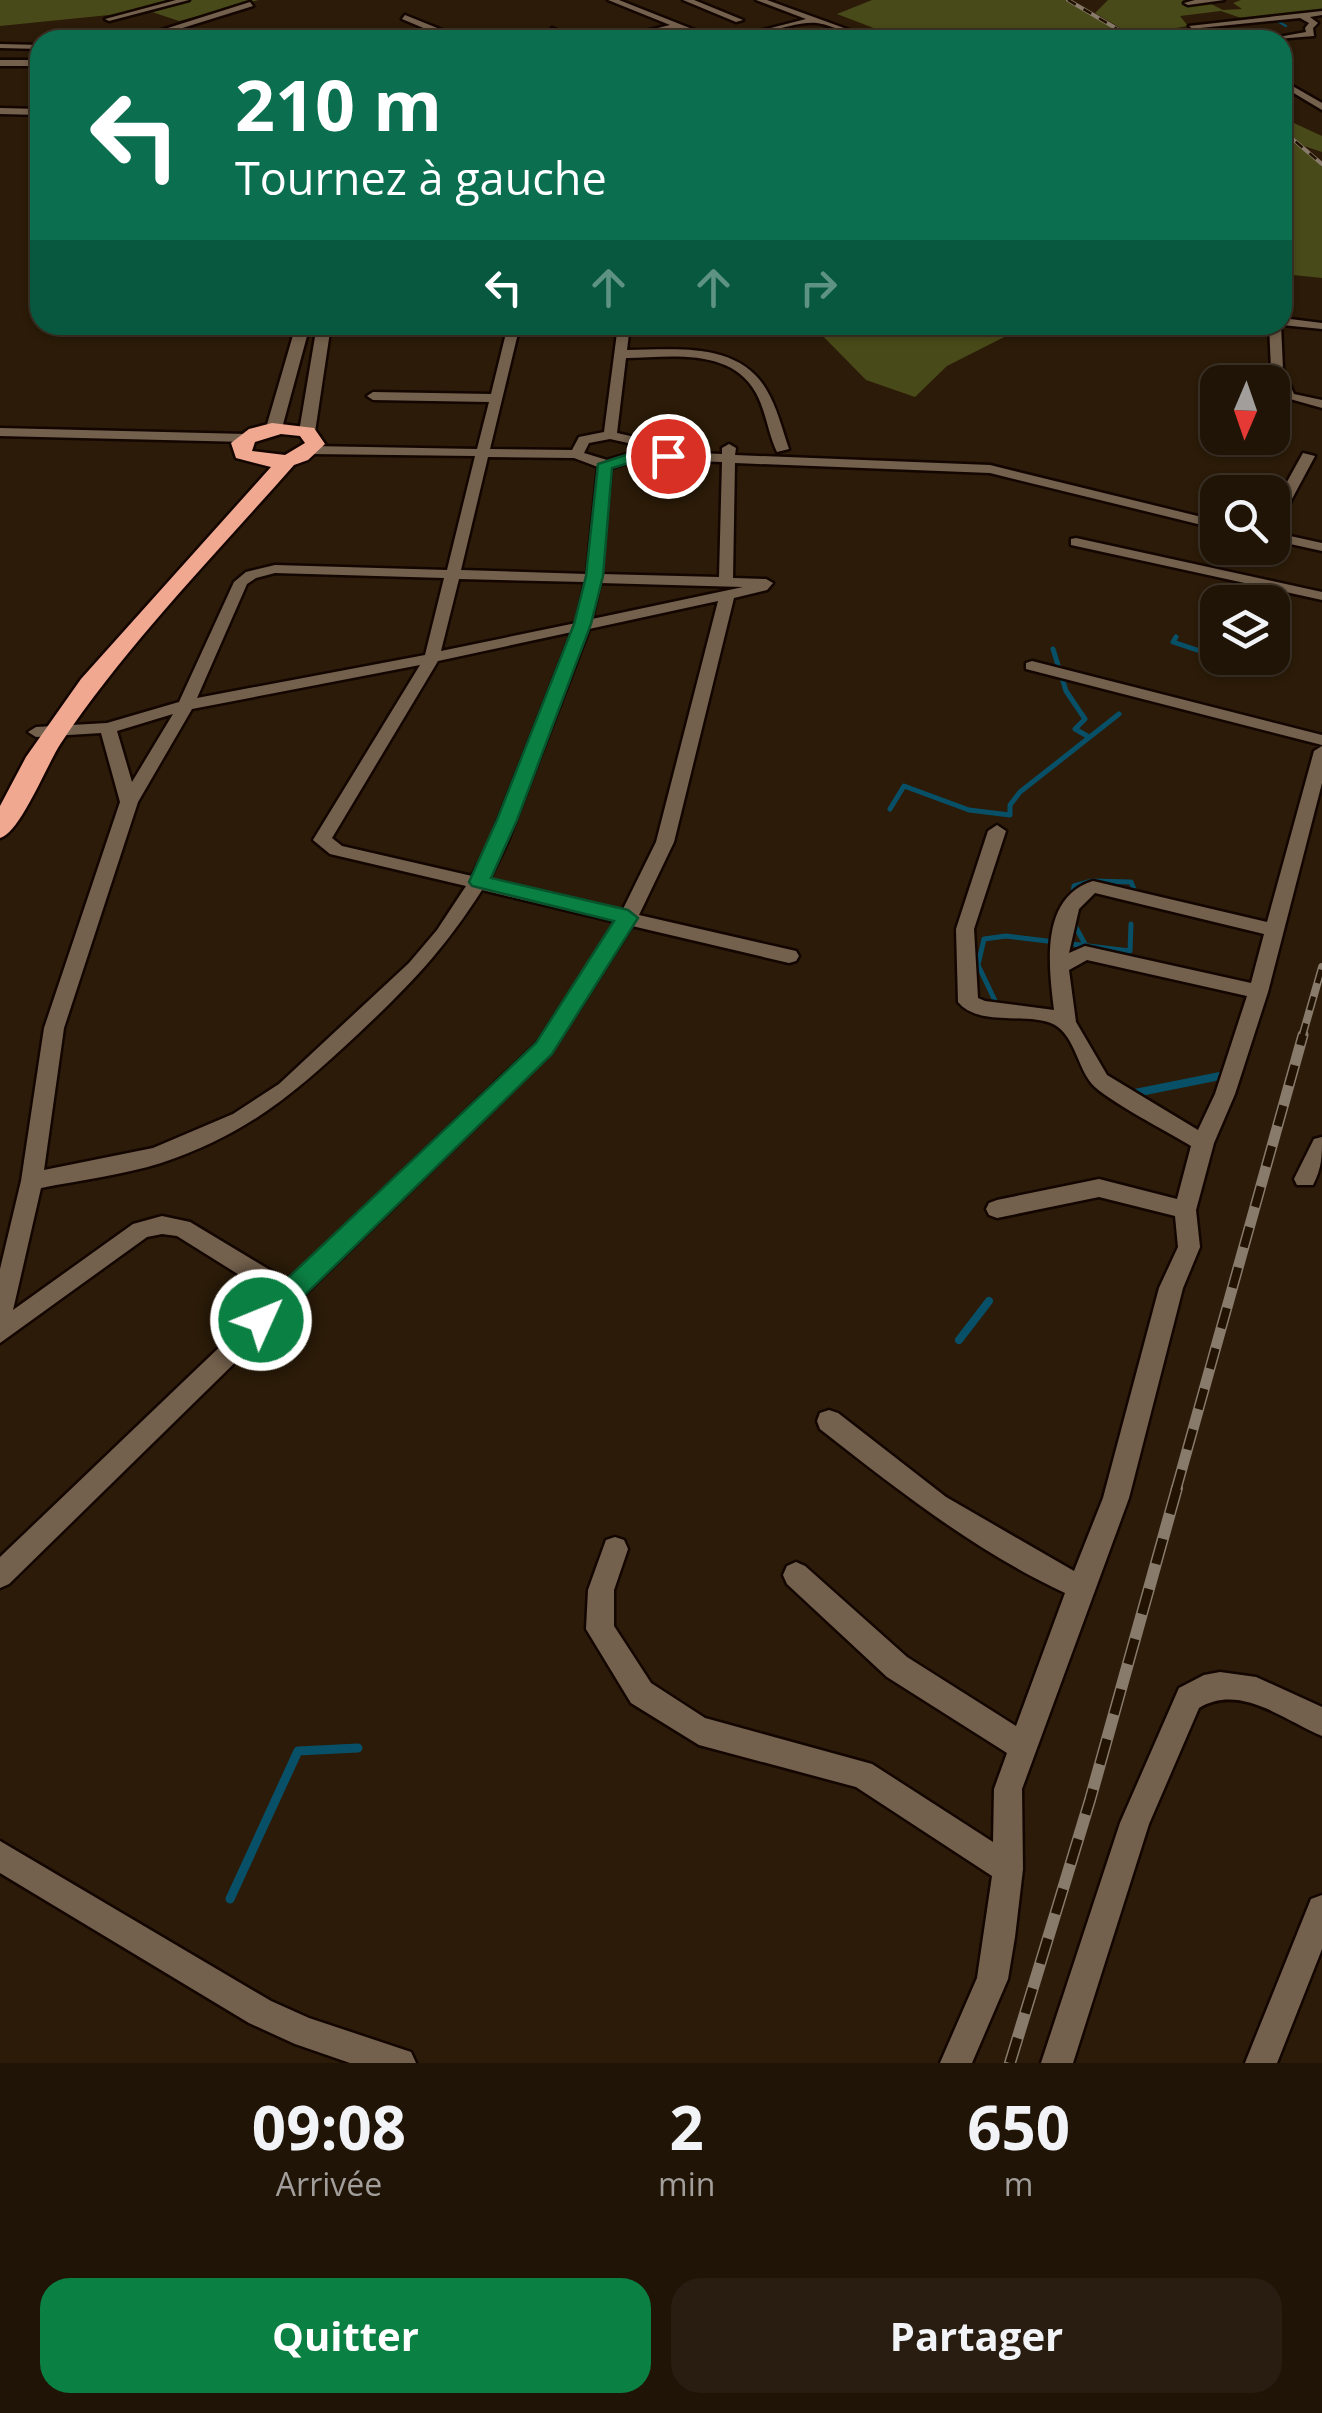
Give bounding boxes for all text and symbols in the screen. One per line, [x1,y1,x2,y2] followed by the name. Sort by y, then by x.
[235,56,442,152] text: 210 m
[70,70,200,200] icon: left
[235,147,607,208] text: Tournez à gauche
[476,260,531,315] icon: left
[581,260,636,315] icon: ahead
[686,260,741,315] icon: ahead
[791,260,846,315] icon: right
[1200,365,1290,455] north arrow
[1200,365,1290,675] map controls
[626,414,711,499] pin
[641,429,696,484] icon: arrive
[1200,475,1290,565] button: search
[1200,585,1290,675] button: layers
[209,1268,313,1372] position arrow
[252,2086,406,2168] text: 09:08
[670,2086,704,2168] text: 2
[967,2086,1070,2168] text: 650
[276,2162,382,2205] text: Arrivée
[658,2162,715,2205] text: min
[1004,2162,1033,2205] text: m
[40,2278,651,2393] button: Quitter
[671,2278,1282,2393] button: Partager

